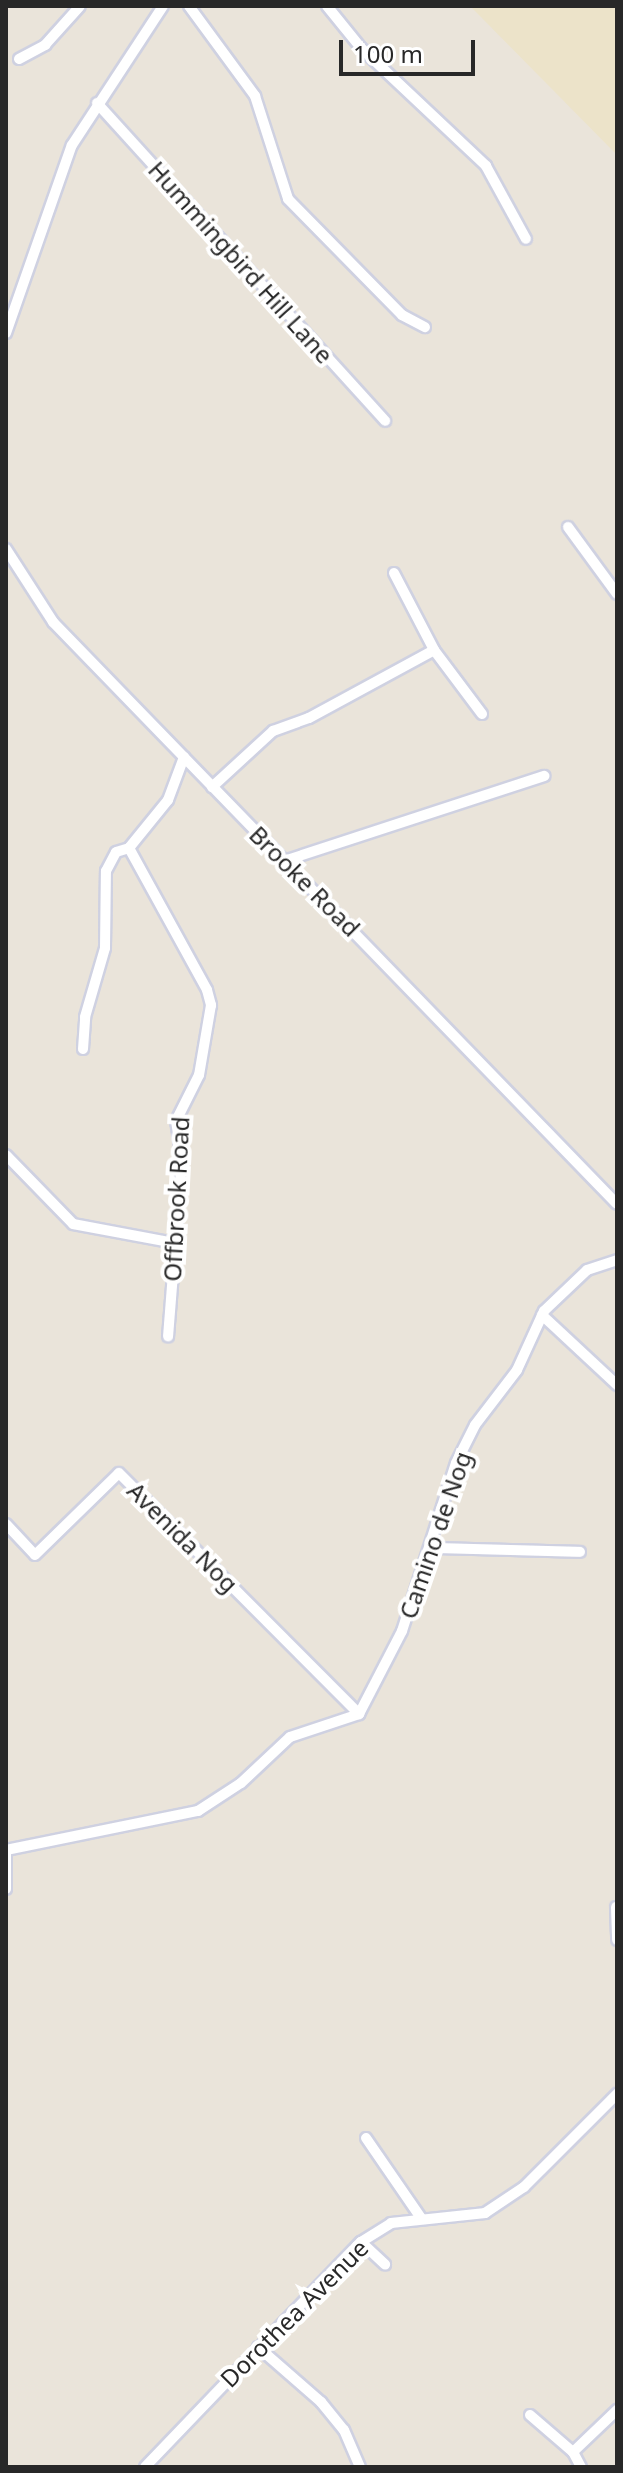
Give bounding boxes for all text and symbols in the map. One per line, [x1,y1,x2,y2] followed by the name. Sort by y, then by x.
[343,24,479,74] scale bar
[353,37,423,70] text: 100 m
[143,155,339,369] street label: Hummingbird Hill Lane
[244,820,366,942] street label: Brooke Road
[157,1116,195,1282] street label: Offbrook Road
[393,1448,477,1622] street label: Camino de Nog
[122,1476,244,1598] street label: Avenida Nog
[214,2233,374,2393] street label: Dorothea Avenue

